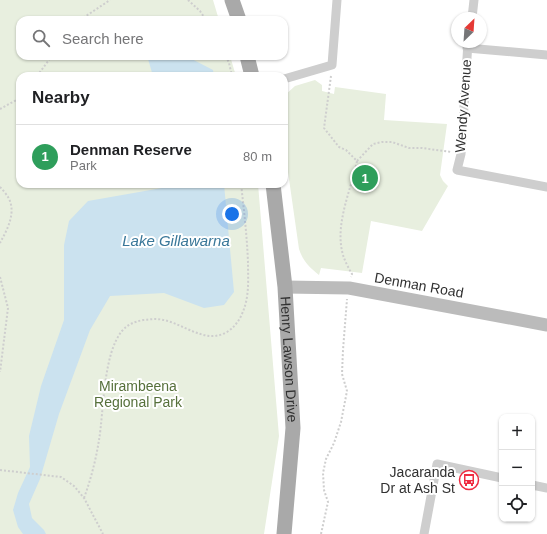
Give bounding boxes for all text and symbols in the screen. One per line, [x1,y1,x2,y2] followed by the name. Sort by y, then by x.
[451,12,487,48] north arrow
[16,16,288,60] search box
[30,27,52,49] icon: search
[62,30,144,47] text: Search here
[452,59,474,153] street label: Wendy Avenue
[32,88,90,107] text: Nearby
[70,141,192,158] text: Denman Reserve
[41,149,49,164] text: 1
[243,149,272,164] text: 80 m
[70,158,97,173] text: Park
[352,163,378,193] pin: 1
[222,204,242,224] your location
[122,232,230,249] water label: Lake Gillawarna
[373,269,465,301] street label: Denman Road
[278,296,301,423] street label: Henry Lawson Drive
[94,378,183,410] park label: Mirambeena Regional Park
[499,414,535,522] map controls
[499,414,535,450] button: +
[499,450,535,486] button: −
[380,464,455,496] place label: Jacaranda Dr at Ash St
[458,469,480,491] bus stop icon: Jacaranda Dr at Ash St
[499,486,535,522] button: locate

